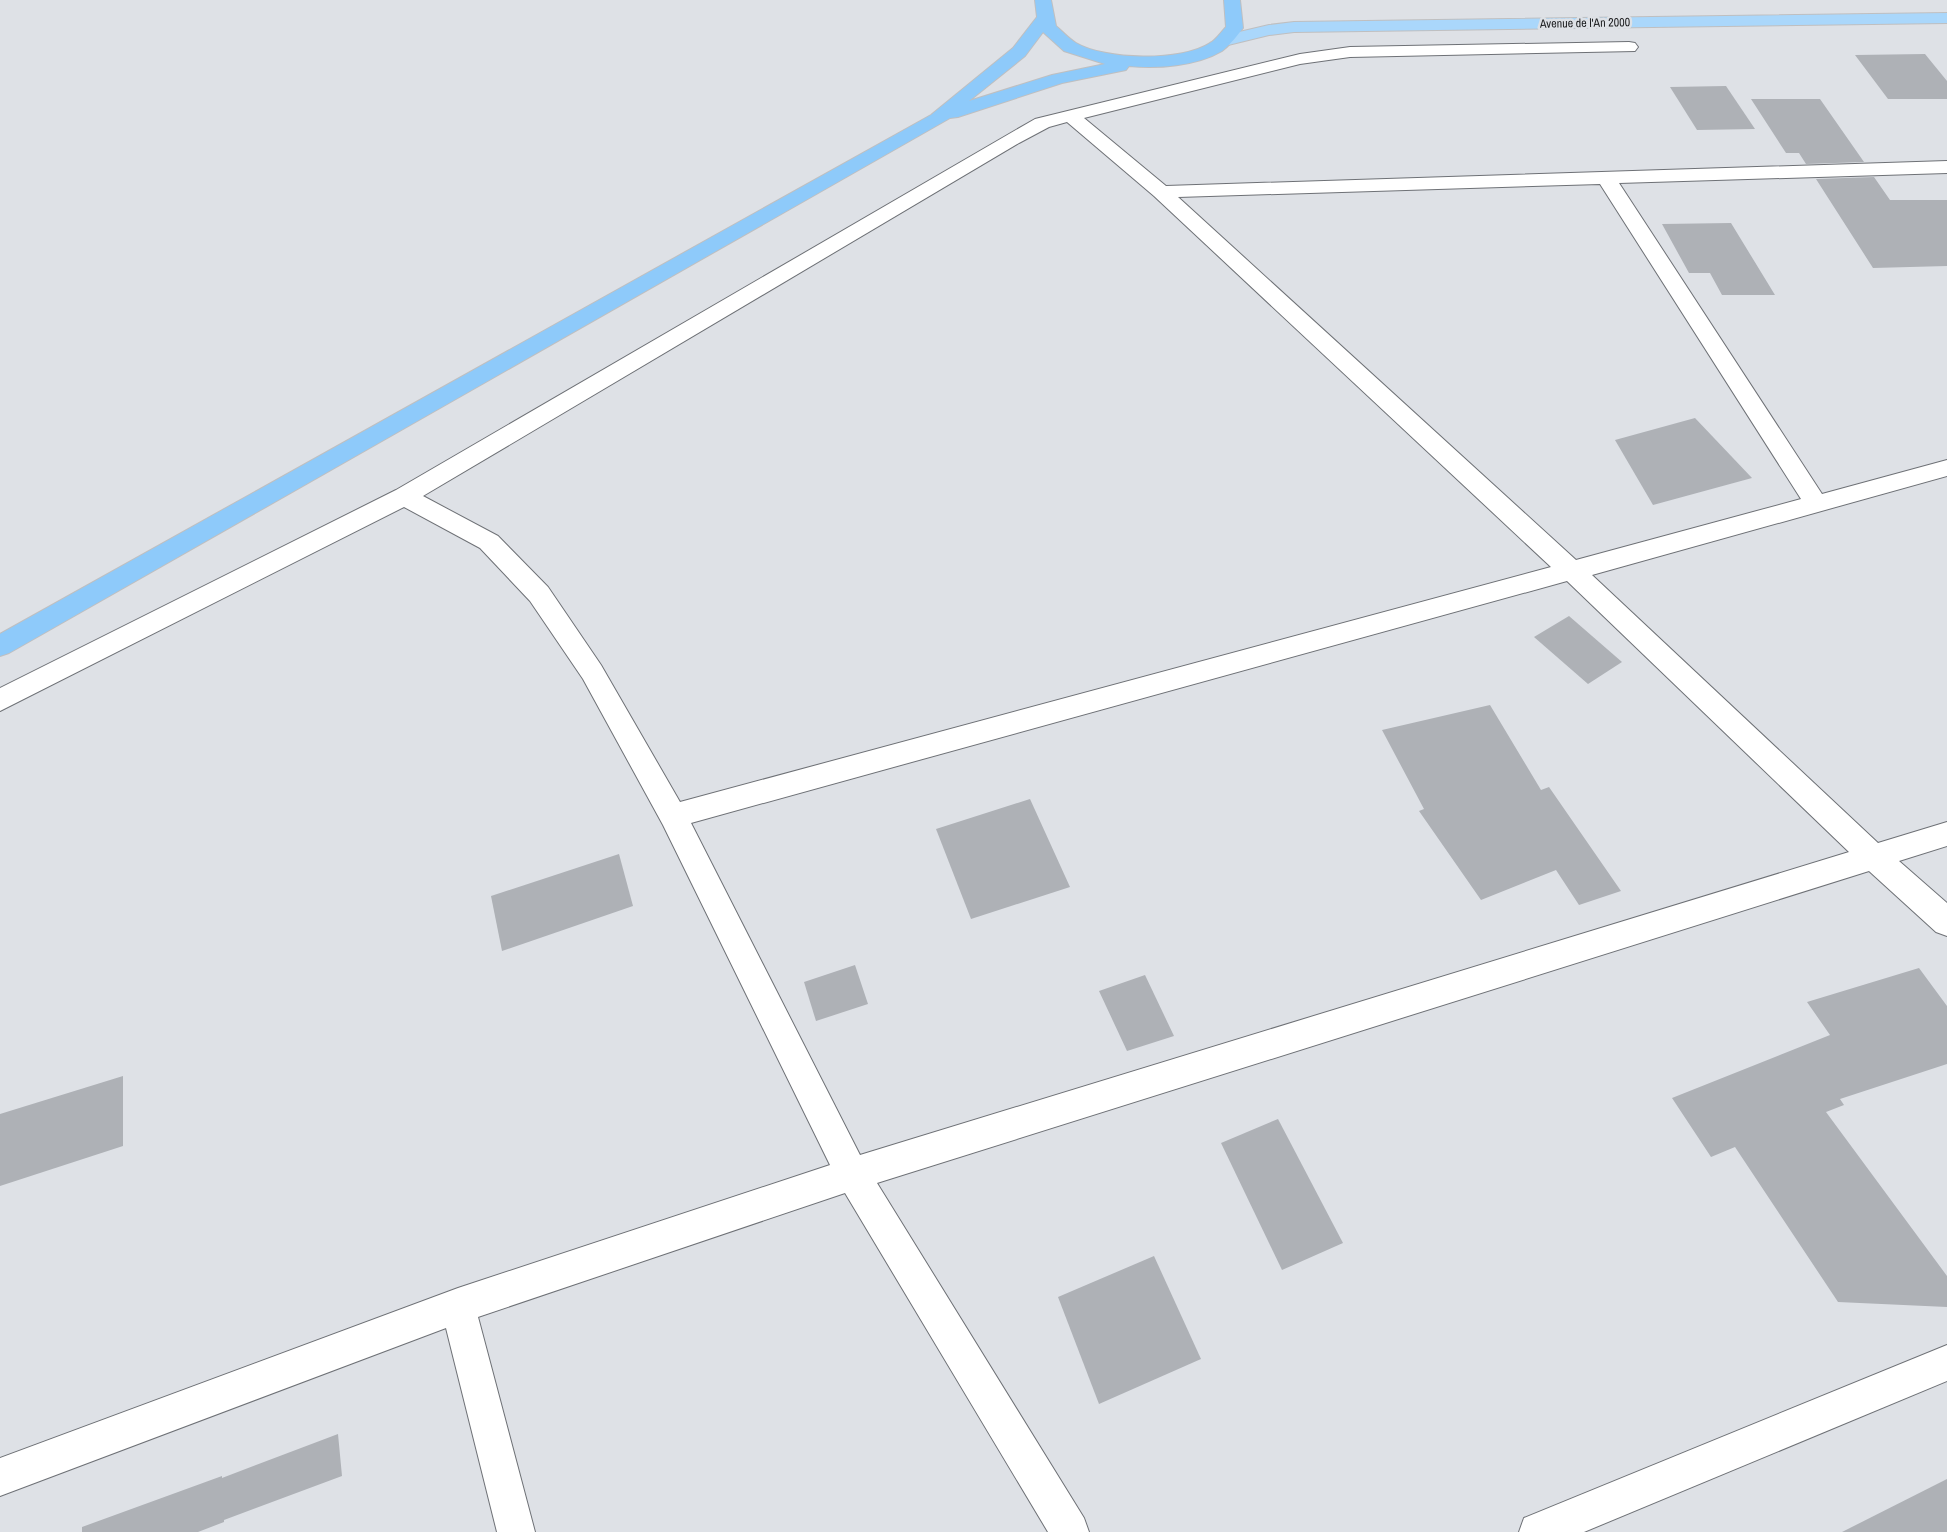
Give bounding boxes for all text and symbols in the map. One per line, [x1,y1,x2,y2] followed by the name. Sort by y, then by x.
[1539,14,1630,32] street label: Avenue de l'An 2000

